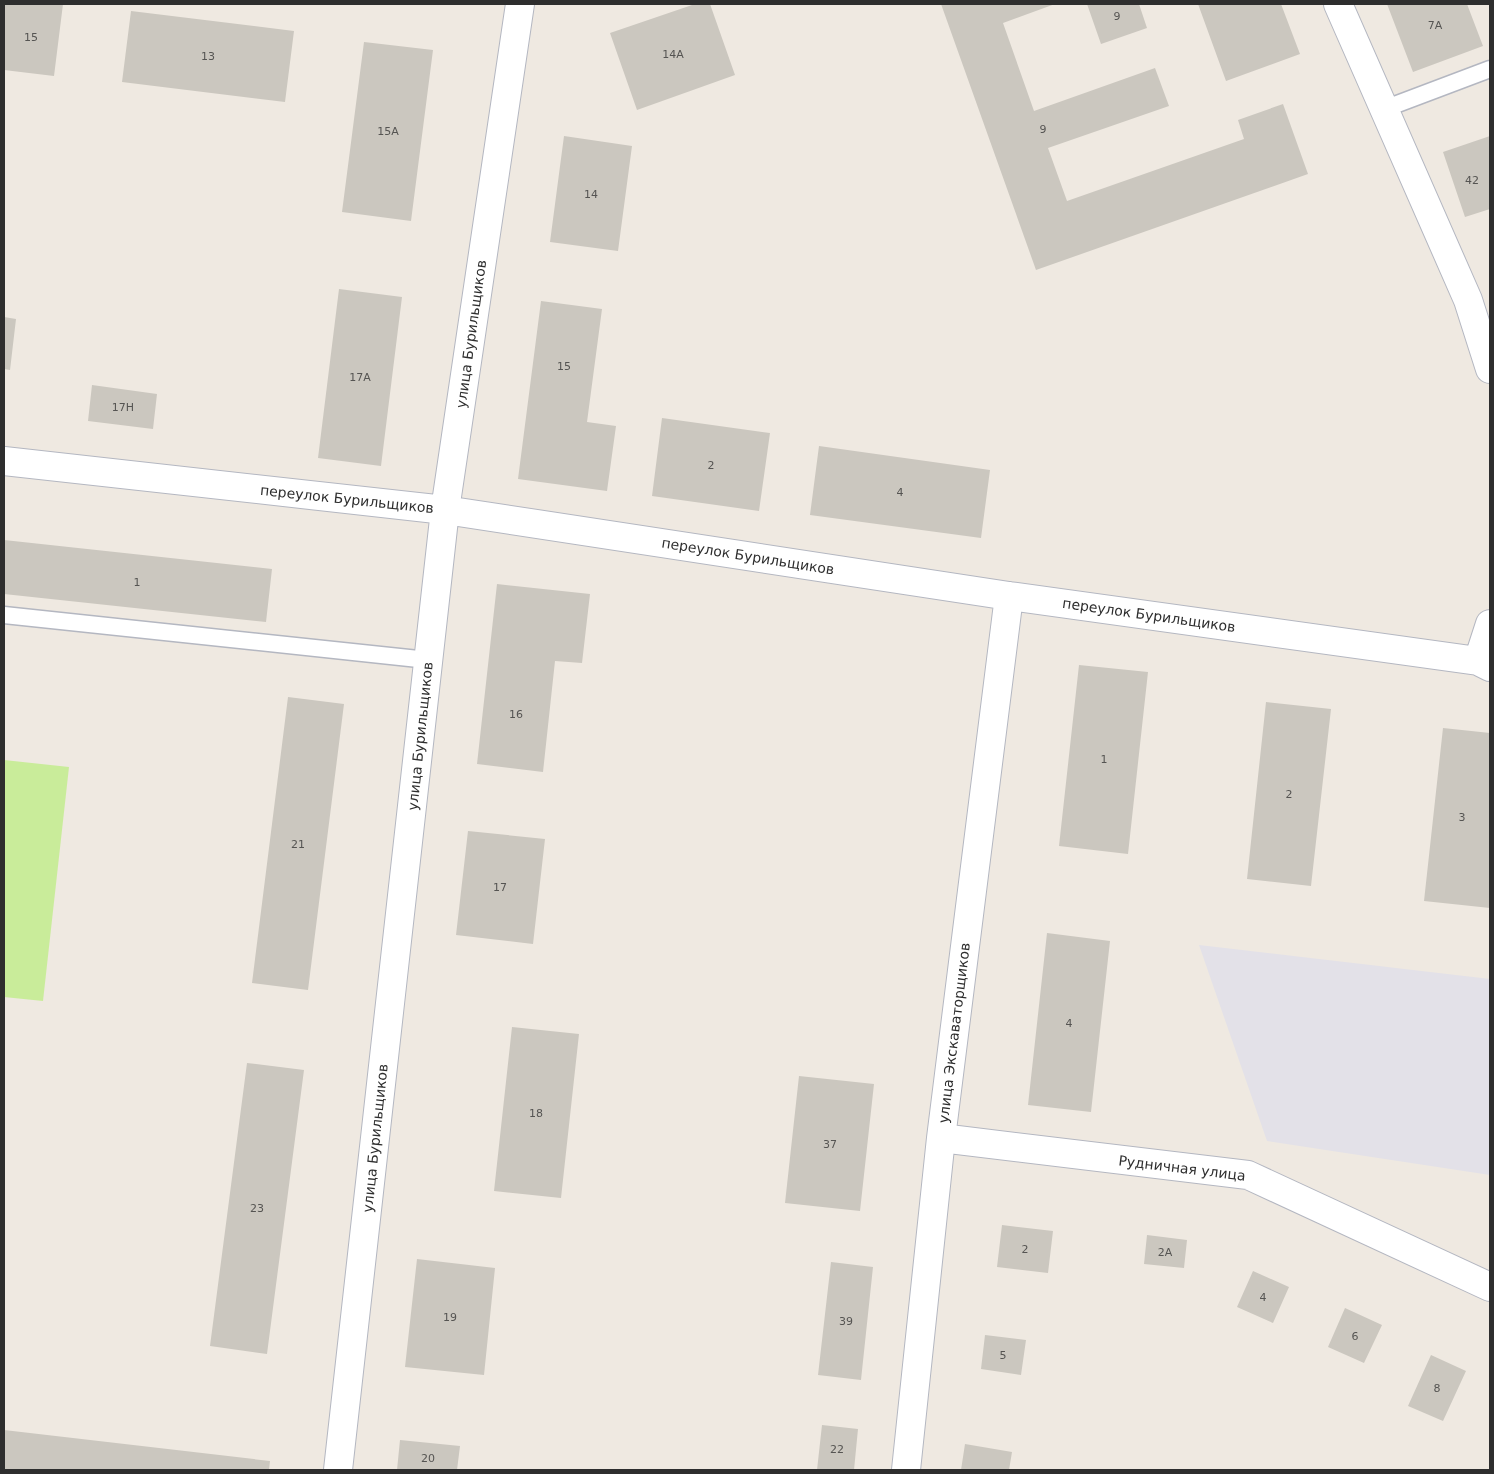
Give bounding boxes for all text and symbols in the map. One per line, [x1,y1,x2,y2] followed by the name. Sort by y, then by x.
[1114,10,1121,23] house number: 9
[1428,19,1443,32] house number: 7А
[24,31,38,44] house number: 15
[662,48,684,61] house number: 14А
[201,50,215,63] house number: 13
[1040,123,1047,136] house number: 9
[377,125,399,138] house number: 15А
[1465,174,1479,187] house number: 42
[584,188,598,201] house number: 14
[453,259,489,409] street label: улица Бурильщиков
[557,360,571,373] house number: 15
[349,371,371,384] house number: 17А
[112,401,134,414] house number: 17Н
[708,459,715,472] house number: 2
[259,482,435,516] street label: переулок Бурильщиков
[897,486,904,499] house number: 4
[661,534,835,578] street label: переулок Бурильщиков
[134,576,141,589] house number: 1
[1061,595,1237,635] street label: переулок Бурильщиков
[404,661,436,811] street label: улица Бурильщиков
[509,708,523,721] house number: 16
[1101,753,1108,766] house number: 1
[1286,788,1293,801] house number: 2
[1459,811,1466,824] house number: 3
[291,838,305,851] house number: 21
[493,881,507,894] house number: 17
[935,942,973,1124] street label: улица Экскаваторщиков
[1066,1017,1073,1030] house number: 4
[359,1063,391,1213] street label: улица Бурильщиков
[529,1107,543,1120] house number: 18
[823,1138,837,1151] house number: 37
[1118,1152,1246,1184] street label: Рудничная улица
[250,1202,264,1215] house number: 23
[1022,1243,1029,1256] house number: 2
[1158,1246,1173,1259] house number: 2А
[1260,1291,1267,1304] house number: 4
[443,1311,457,1324] house number: 19
[839,1315,853,1328] house number: 39
[1352,1330,1359,1343] house number: 6
[1000,1349,1007,1362] house number: 5
[1434,1382,1441,1395] house number: 8
[830,1443,844,1456] house number: 22
[421,1452,435,1465] house number: 20

